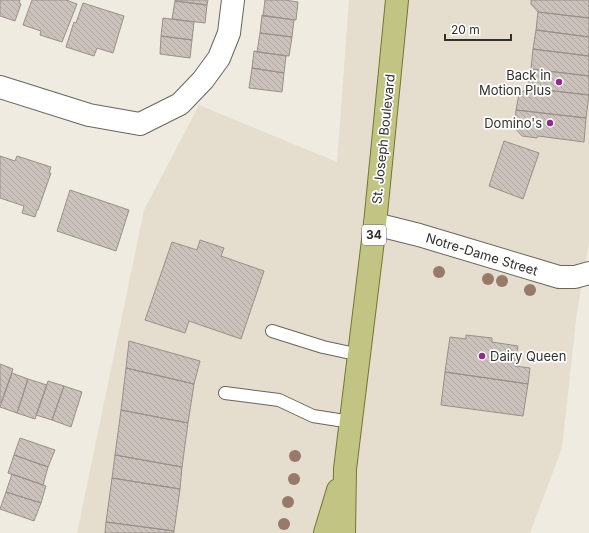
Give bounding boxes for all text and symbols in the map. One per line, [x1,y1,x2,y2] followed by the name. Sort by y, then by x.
[445,16,511,42] scale bar
[451,22,480,37] text: 20 m
[479,67,551,98] place label: Back in Motion Plus
[368,73,398,205] street label: St. Joseph Boulevard
[554,77,564,87] marker: Back in Motion Plus
[484,115,542,131] place label: Domino's
[545,118,555,128] marker: Domino's
[362,225,386,245] road number: 34
[424,229,540,279] street label: Notre-Dame Street
[490,348,566,364] place label: Dairy Queen
[477,351,487,361] marker: Dairy Queen

